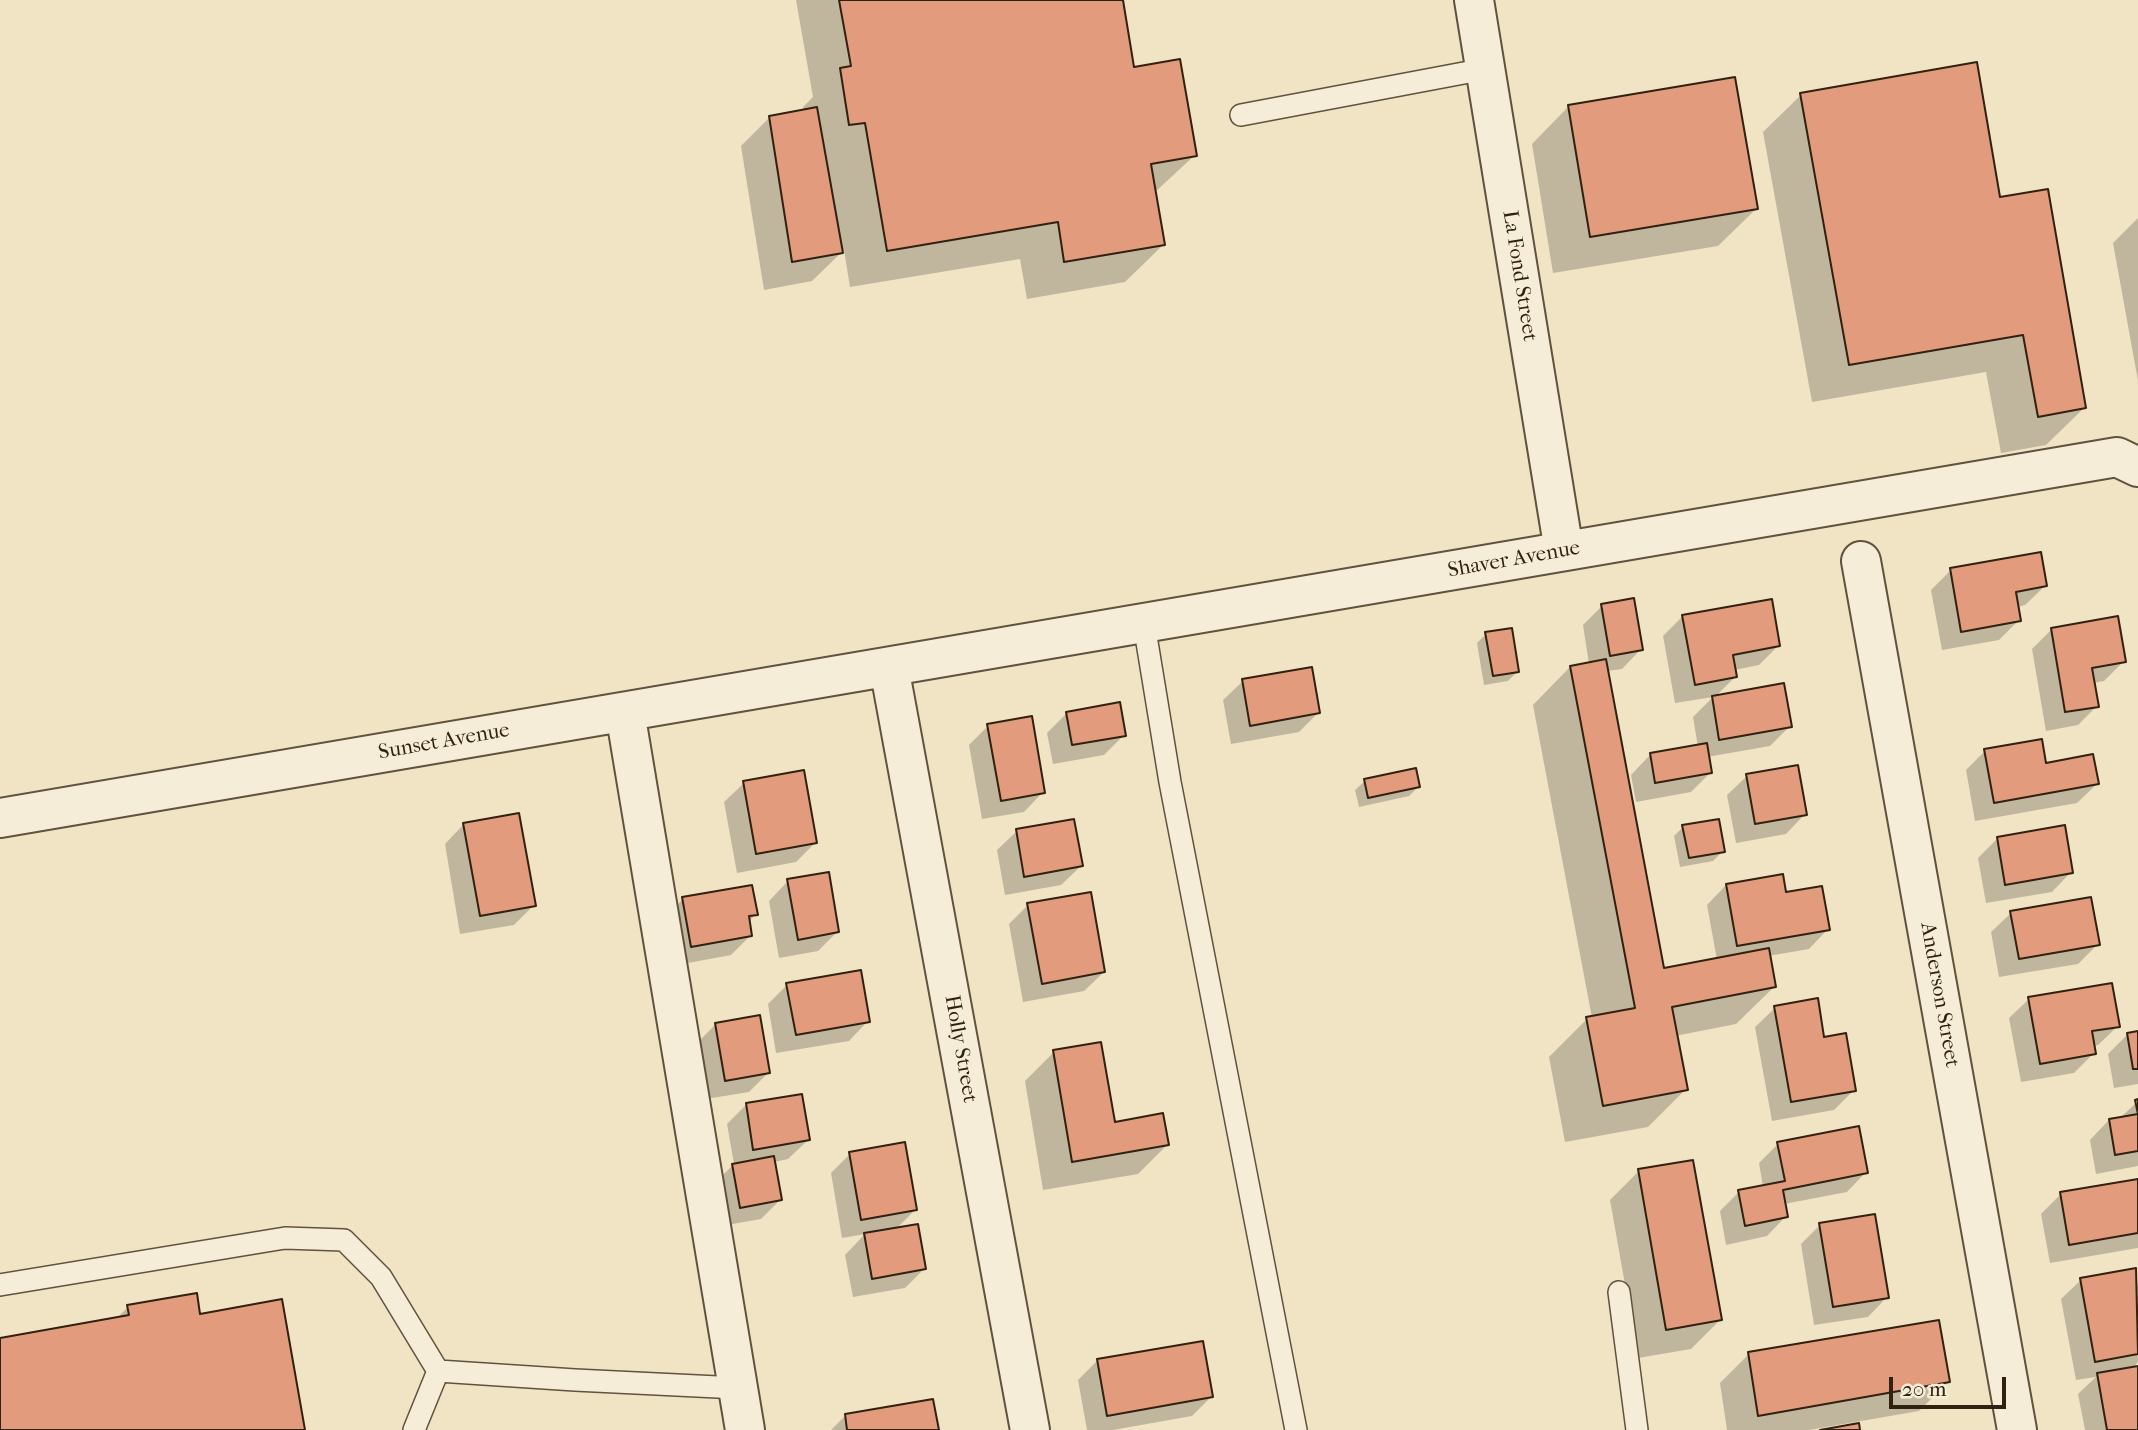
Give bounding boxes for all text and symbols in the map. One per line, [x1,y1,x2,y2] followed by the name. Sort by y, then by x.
[1496,209,1542,343] street label: La Fond Street
[1446,536,1582,584] street label: Shaver Avenue
[376,718,512,766] street label: Sunset Avenue
[1914,921,1964,1069] street label: Anderson Street
[938,993,982,1105] street label: Holly Street
[1893,1364,2010,1408] scale bar
[1902,1377,1946,1401] text: 20 m

